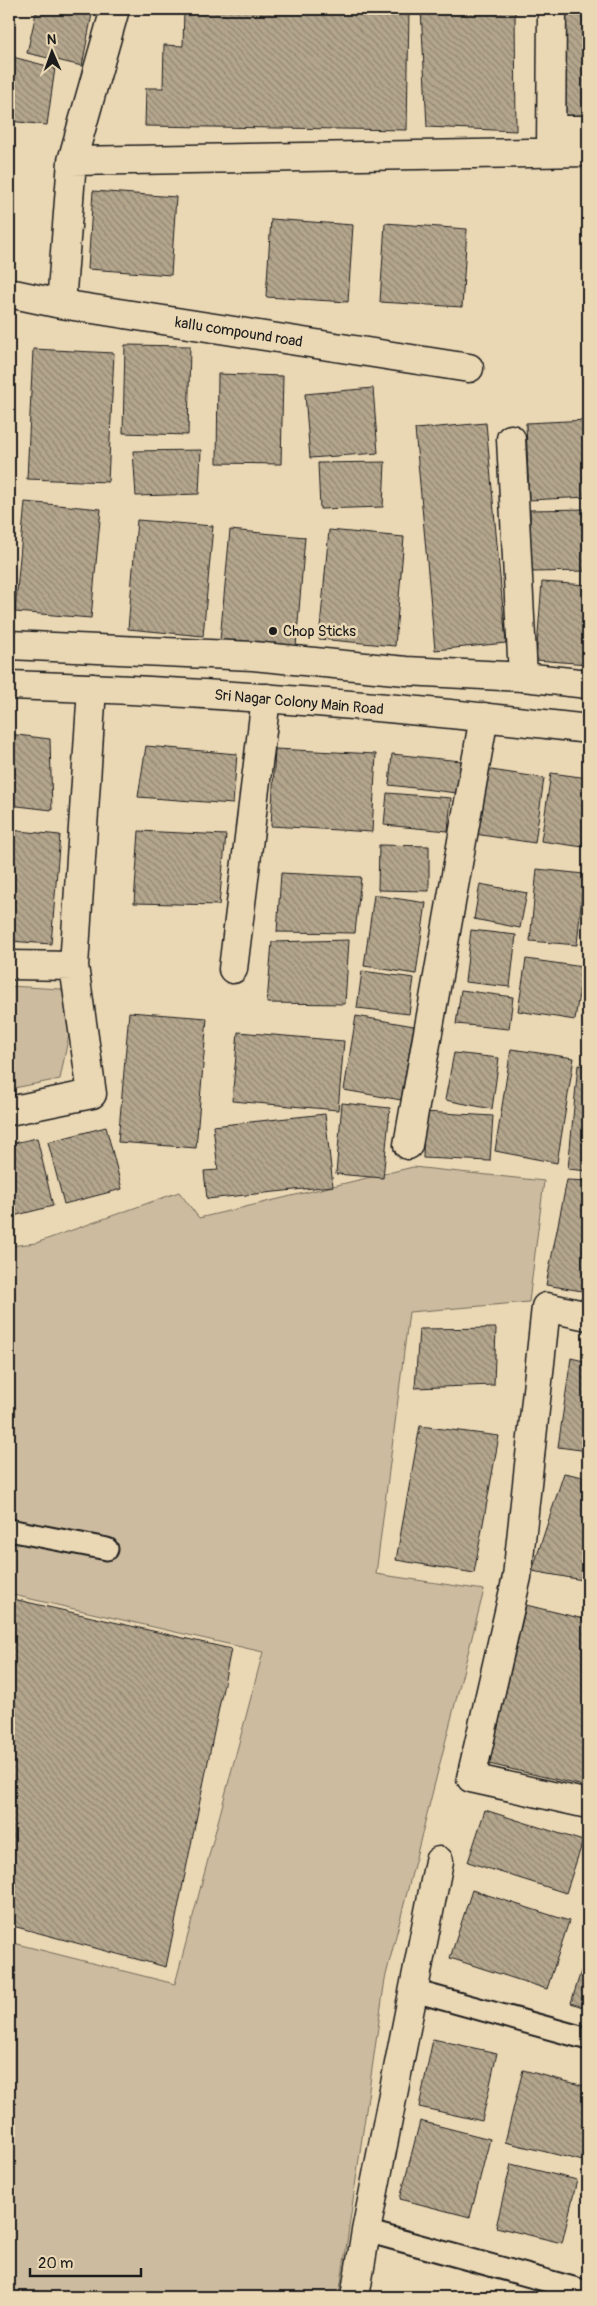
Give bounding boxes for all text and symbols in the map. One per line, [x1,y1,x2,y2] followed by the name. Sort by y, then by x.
[28,28,78,78] north arrow
[47,31,57,48] text: N
[174,313,304,352] street label: kallu compound road
[283,622,356,641] place label: Chop Sticks
[267,625,279,637] marker: Chop Sticks
[213,686,384,719] street label: Sri Nagar Colony Main Road
[30,2246,141,2278] scale bar
[38,2254,73,2273] text: 20 m

